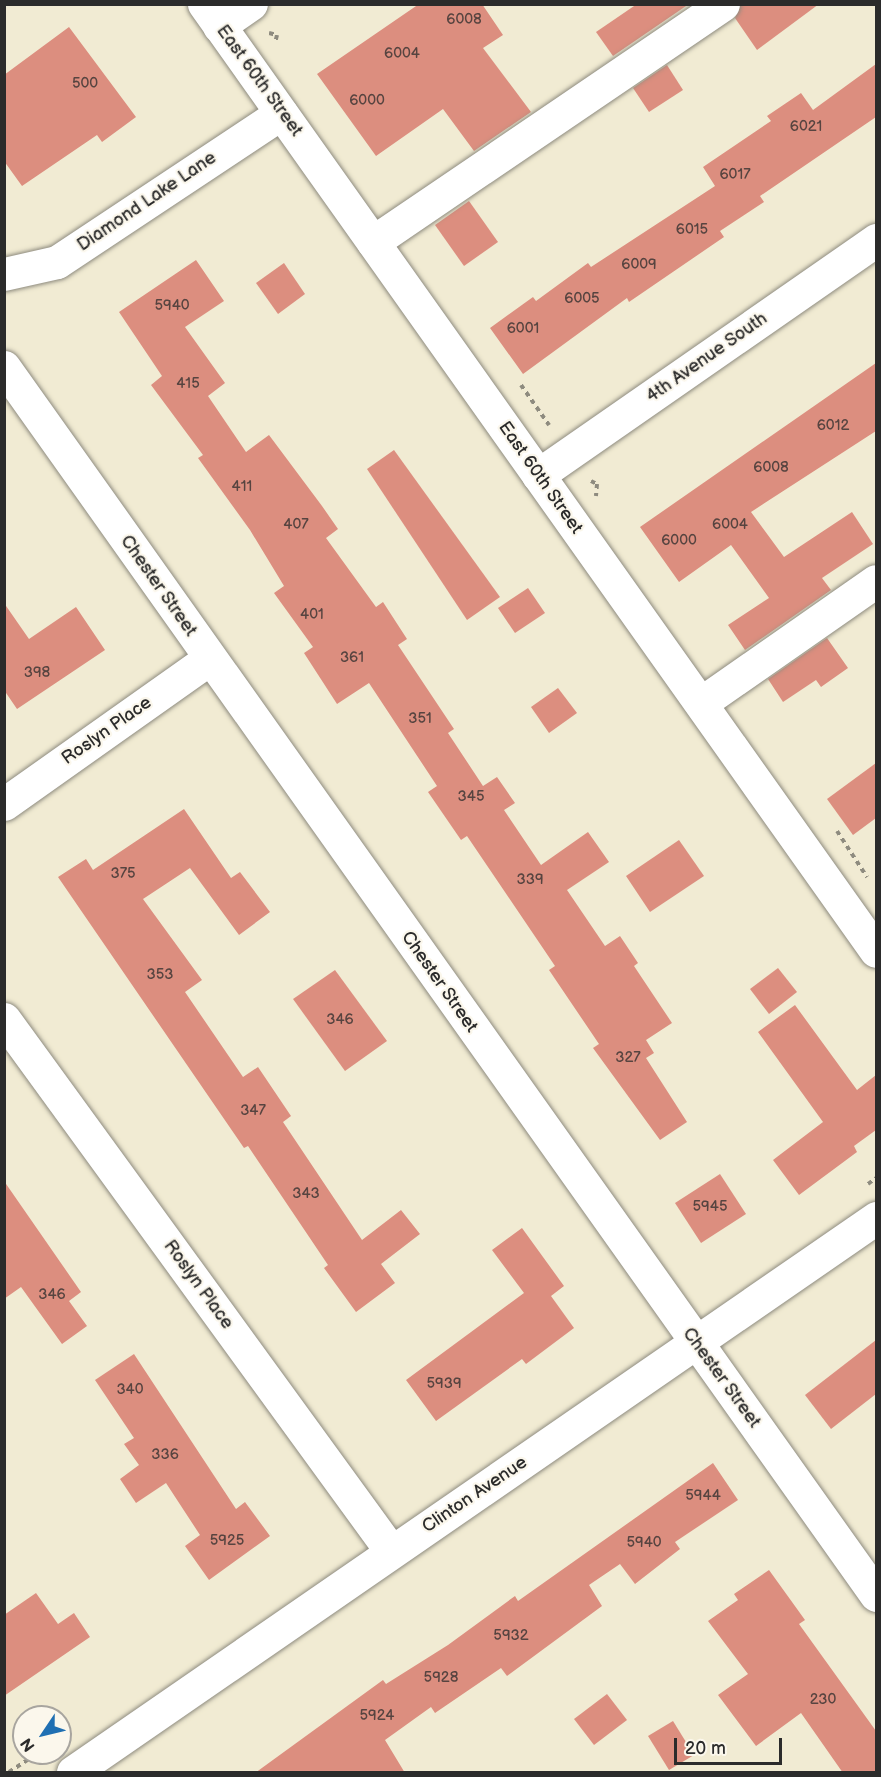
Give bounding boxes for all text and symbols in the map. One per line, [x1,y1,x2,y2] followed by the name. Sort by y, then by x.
[446,11,482,29] house number: 6008
[211,21,307,141] street label: East 60th Street
[384,45,420,63] house number: 6004
[72,75,98,93] house number: 500
[349,92,385,110] house number: 6000
[790,118,822,136] house number: 6021
[73,148,221,256] street label: Diamond Lake Lane
[719,166,751,184] house number: 6017
[676,221,708,239] house number: 6015
[621,256,657,274] house number: 6009
[564,290,600,308] house number: 6005
[154,297,190,315] house number: 5940
[642,308,772,408] street label: 4th Avenue South
[507,320,539,338] house number: 6001
[176,375,200,393] house number: 415
[493,417,587,539] street label: East 60th Street
[817,417,849,435] house number: 6012
[753,459,789,477] house number: 6008
[232,478,252,496] house number: 411
[283,516,309,534] house number: 407
[712,516,748,534] house number: 6004
[115,531,201,641] street label: Chester Street
[661,532,697,550] house number: 6000
[300,606,324,624] house number: 401
[340,649,364,667] house number: 361
[24,664,50,682] house number: 398
[58,692,156,770] street label: Roslyn Place
[408,710,432,728] house number: 351
[458,788,484,806] house number: 345
[110,865,136,883] house number: 375
[516,871,544,889] house number: 339
[396,927,482,1037] street label: Chester Street
[146,966,174,984] house number: 353
[326,1011,354,1029] house number: 346
[615,1049,641,1067] house number: 327
[240,1102,266,1120] house number: 347
[292,1185,320,1203] house number: 343
[692,1198,728,1216] house number: 5945
[158,1236,238,1334] street label: Roslyn Place
[38,1286,66,1304] house number: 346
[677,1324,765,1432] street label: Chester Street
[426,1375,462,1393] house number: 5939
[116,1381,144,1399] house number: 340
[151,1446,179,1464] house number: 336
[418,1452,532,1538] street label: Clinton Avenue
[685,1487,721,1505] house number: 5944
[210,1532,244,1550] house number: 5925
[626,1534,662,1552] house number: 5940
[493,1627,529,1645] house number: 5932
[424,1669,458,1687] house number: 5928
[810,1691,836,1709] house number: 230
[12,1705,72,1765] north arrow
[359,1707,395,1725] house number: 5924
[677,1726,785,1764] scale bar
[17,1734,40,1755] text: N
[685,1738,726,1759] text: 20 m

